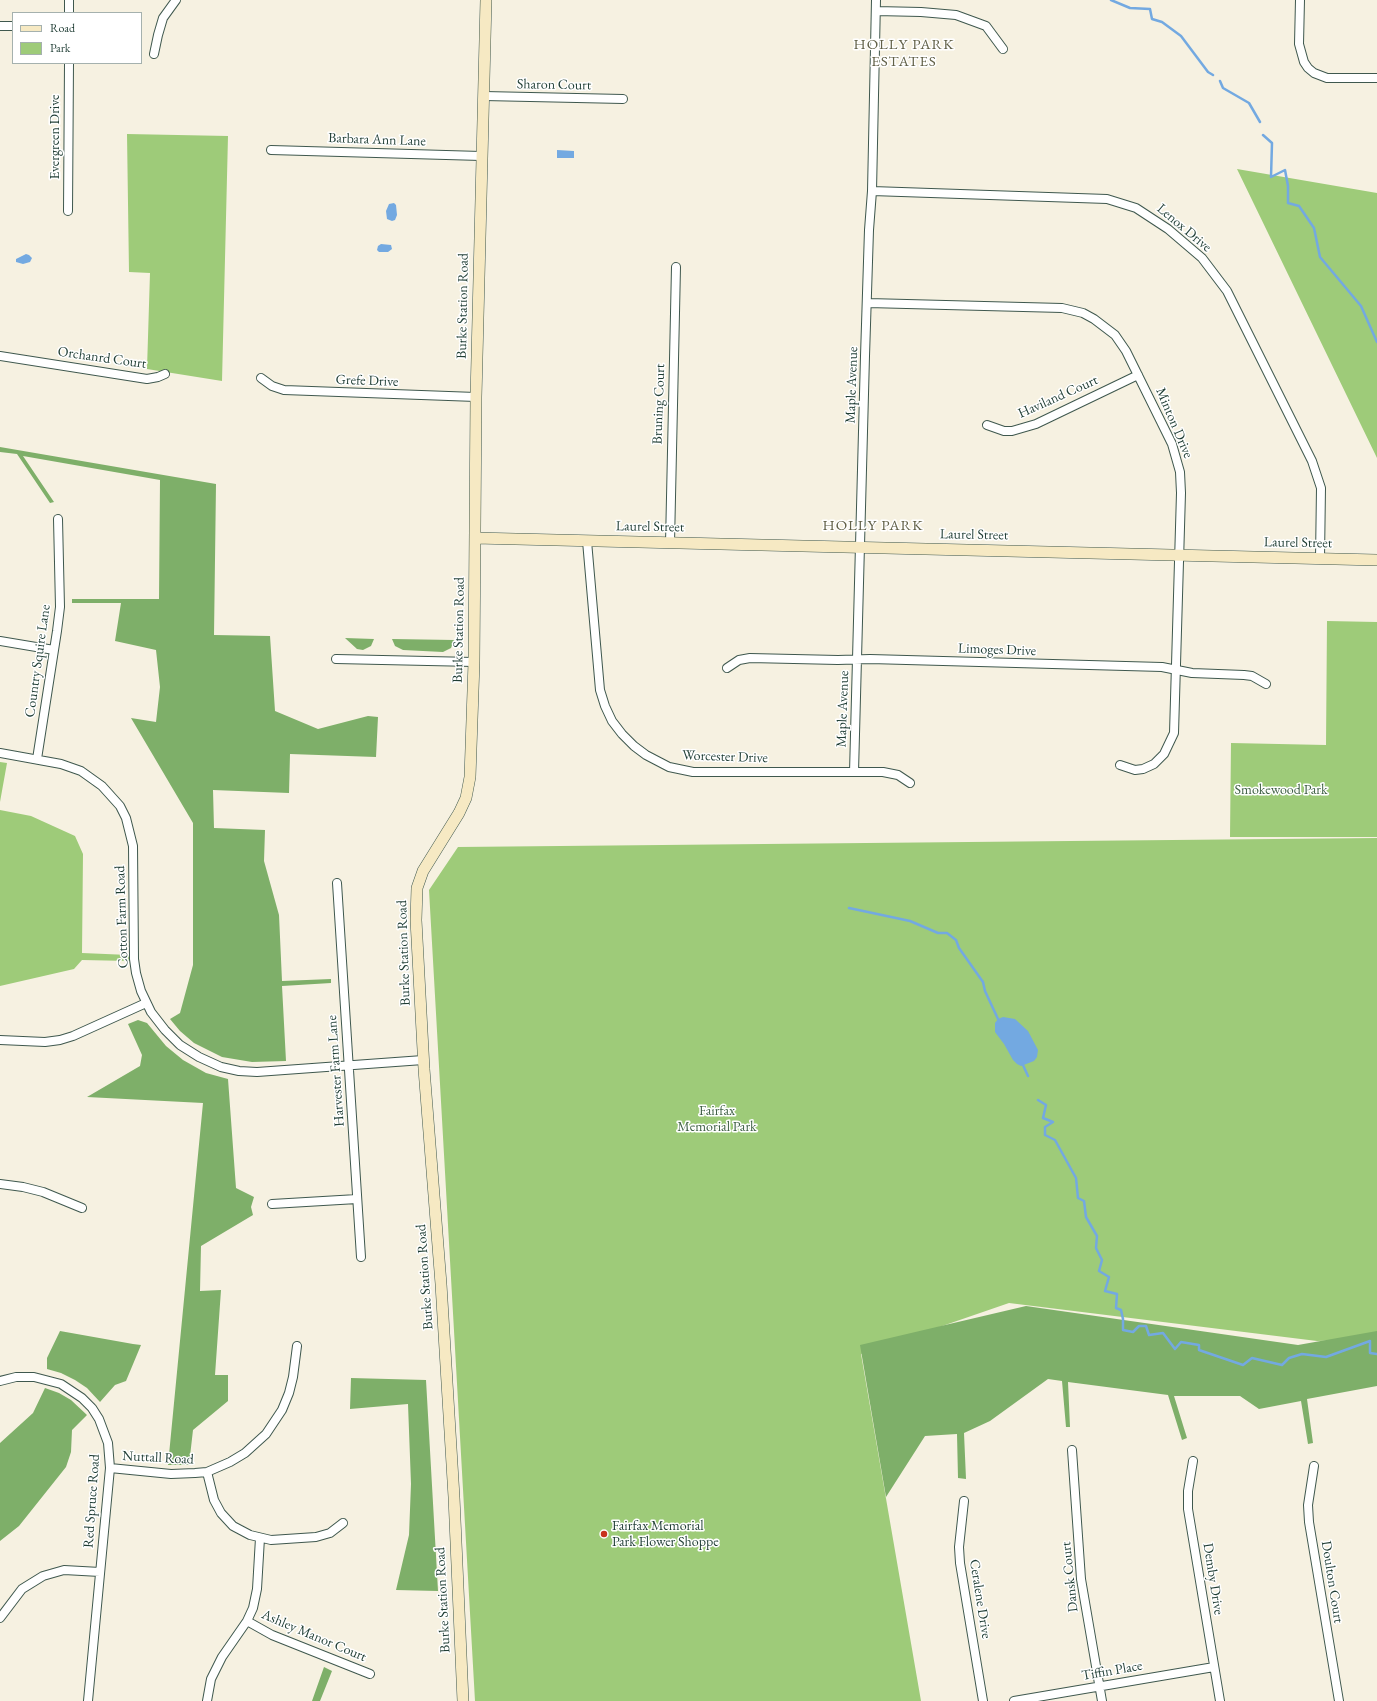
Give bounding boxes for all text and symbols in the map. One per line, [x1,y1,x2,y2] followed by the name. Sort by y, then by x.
[12,12,142,64] legend
[50,20,75,36] text: Road
[853,36,955,71] district label: HOLLY PARK ESTATES
[50,40,70,56] text: Park
[517,76,591,94] street label: Sharon Court
[47,94,63,180] street label: Evergreen Drive
[328,130,426,150] street label: Barbara Ann Lane
[1153,200,1215,256] street label: Lenox Drive
[454,253,472,359] street label: Burke Station Road
[57,343,147,373] street label: Orchanrd Court
[842,346,862,424] street label: Maple Avenue
[649,363,669,445] street label: Bruning Court
[335,372,399,390] street label: Grefe Drive
[1015,372,1101,422] street label: Haviland Court
[1152,385,1196,461] street label: Minton Drive
[822,517,924,535] district label: HOLLY PARK
[616,518,684,536] street label: Laurel Street
[940,526,1008,544] street label: Laurel Street
[1264,534,1332,552] street label: Laurel Street
[450,577,468,683] street label: Burke Station Road
[22,603,54,719] street label: Country Squire Lane
[958,640,1036,660] street label: Limoges Drive
[833,670,853,748] street label: Maple Avenue
[682,747,768,767] street label: Worcester Drive
[1235,782,1327,798] park label: Smokewood Park
[112,865,132,969] street label: Cotton Farm Road
[394,900,414,1006] street label: Burke Station Road
[324,1015,348,1127] street label: Harvester Farm Lane
[677,1103,757,1136] park label: Fairfax Memorial Park
[413,1224,437,1330] street label: Burke Station Road
[122,1448,194,1468] street label: Nuttall Road
[80,1454,104,1548] street label: Red Spruce Road
[612,1518,719,1550] place label: Fairfax Memorial Park Flower Shoppe
[599,1529,609,1539] marker: Fairfax Memorial Park Flower Shoppe
[1317,1540,1347,1624] street label: Doulton Court
[1058,1541,1082,1613] street label: Dansk Court
[1199,1542,1227,1616] street label: Demby Drive
[432,1547,454,1653] street label: Burke Station Road
[965,1558,995,1640] street label: Ceralene Drive
[259,1606,369,1666] street label: Ashley Manor Court
[1080,1657,1144,1685] street label: Tiffin Place

